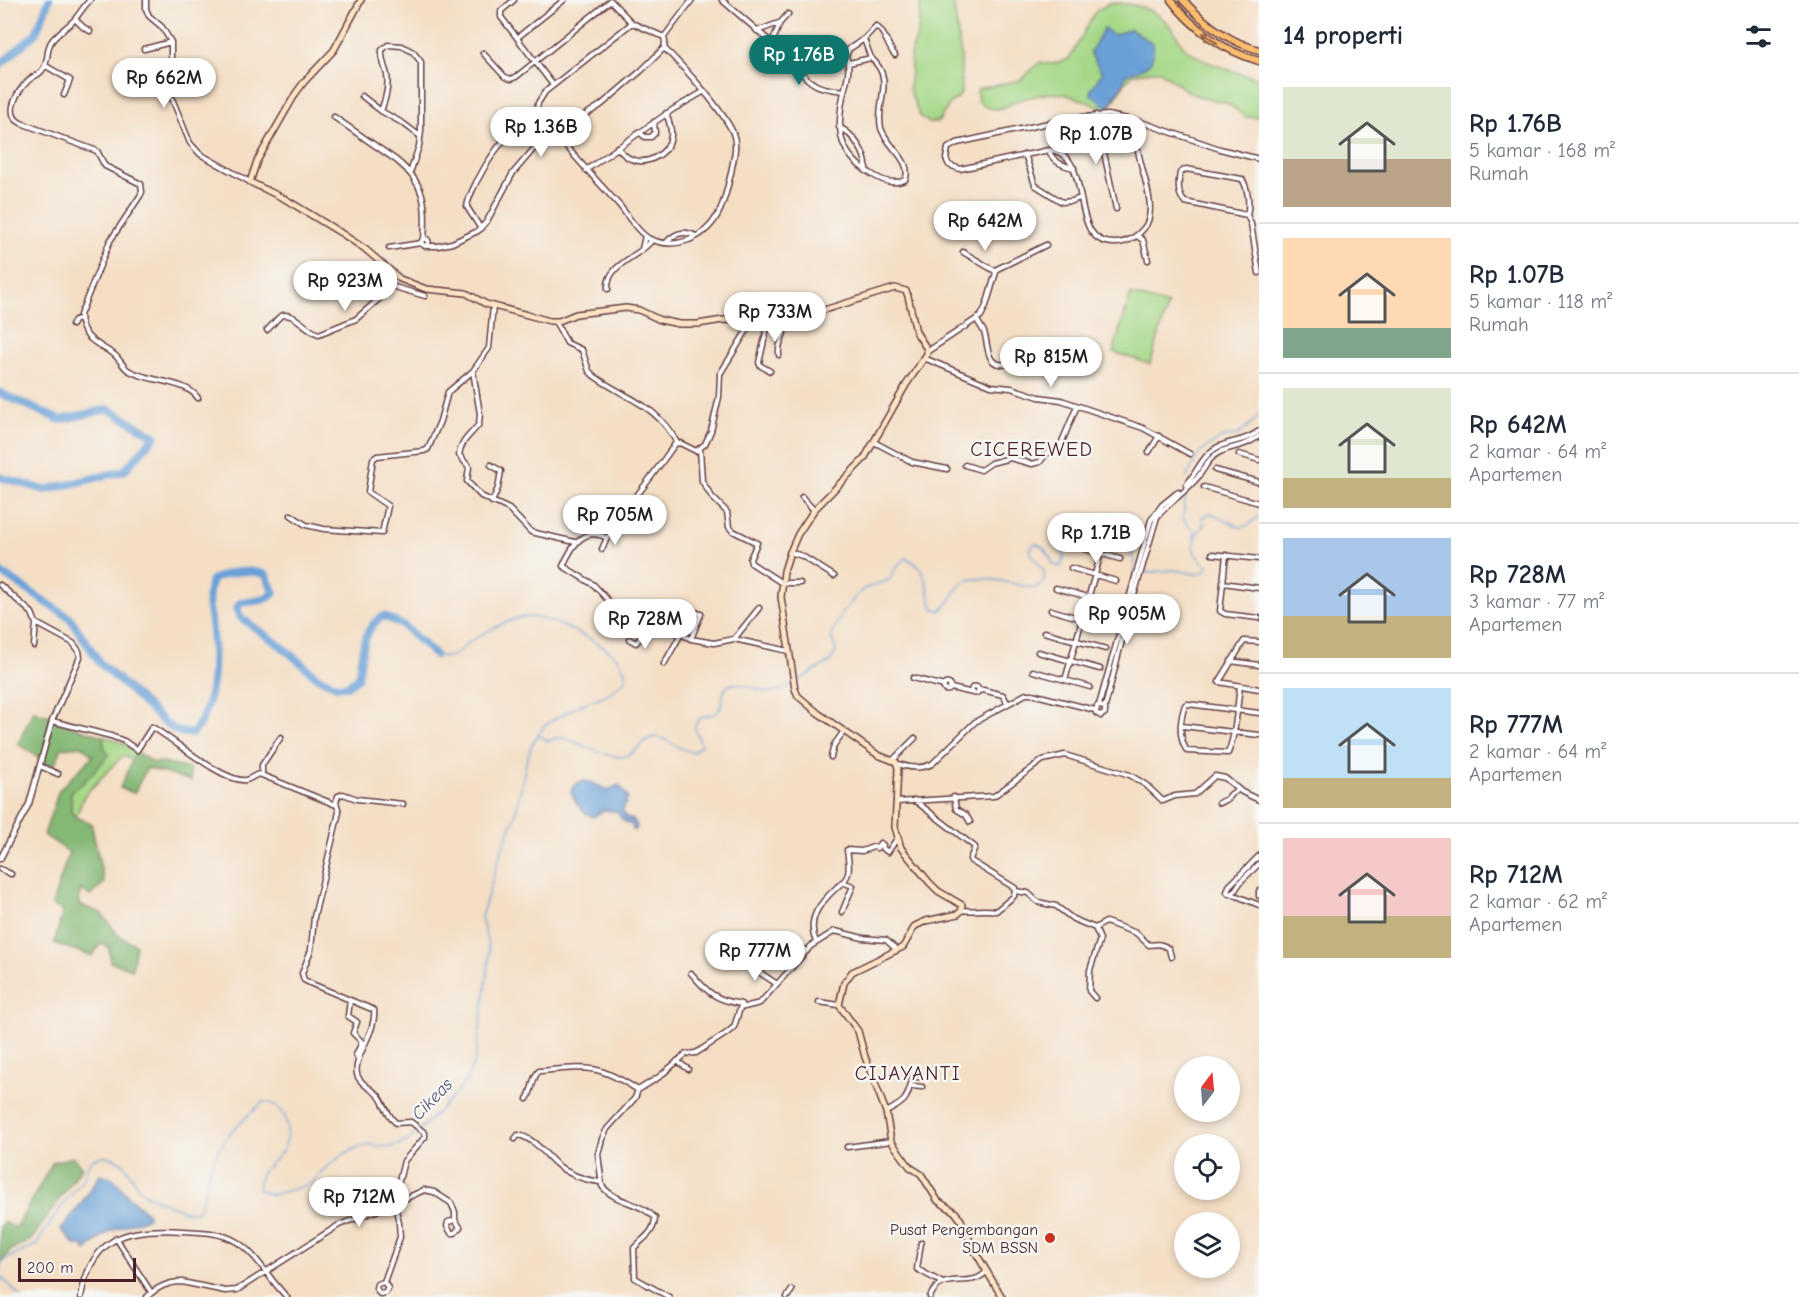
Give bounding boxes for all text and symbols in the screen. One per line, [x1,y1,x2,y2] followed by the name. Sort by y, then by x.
[1742,20,1775,53] icon: filters
[1283,21,1403,51] text: 14 properti
[1203,31,1219,44] one-way arrow
[737,35,861,86] pin: Rp 1.76B
[763,43,835,66] text: Rp 1.76B
[109,58,219,109] pin: Rp 662M
[126,66,202,89] text: Rp 662M
[479,107,603,158] pin: Rp 1.36B
[1469,109,1562,139] text: Rp 1.76B
[1331,111,1403,183] icon: home
[1034,114,1158,165] pin: Rp 1.07B
[504,115,578,138] text: Rp 1.36B
[1059,122,1133,145] text: Rp 1.07B
[1469,139,1615,162] text: 5 kamar · 168 m²
[1469,162,1529,185] text: Rumah
[930,201,1040,252] pin: Rp 642M
[947,209,1023,232] text: Rp 642M
[1469,260,1564,290] text: Rp 1.07B
[290,261,400,312] pin: Rp 923M
[1331,262,1403,334] icon: home
[307,269,383,292] text: Rp 923M
[1469,290,1612,313] text: 5 kamar · 118 m²
[720,292,830,343] pin: Rp 733M
[738,300,812,323] text: Rp 733M
[1469,313,1529,336] text: Rumah
[996,337,1106,388] pin: Rp 815M
[1014,345,1088,368] text: Rp 815M
[1469,410,1567,440] text: Rp 642M
[1331,412,1403,484] icon: home
[970,438,1094,461] district label: CICEREWED
[1469,440,1606,463] text: 2 kamar · 64 m²
[1469,463,1562,486] text: Apartemen
[560,495,670,546] pin: Rp 705M
[577,503,653,526] text: Rp 705M
[1034,513,1158,564] pin: Rp 1.71B
[1061,521,1131,544] text: Rp 1.71B
[1469,560,1566,590] text: Rp 728M
[1331,562,1403,634] icon: home
[1469,590,1604,613] text: 3 kamar · 77 m²
[1072,594,1182,645] pin: Rp 905M
[590,599,700,650] pin: Rp 728M
[1088,602,1166,625] text: Rp 905M
[608,607,682,630] text: Rp 728M
[1469,613,1562,636] text: Apartemen
[1469,710,1563,740] text: Rp 777M
[1331,712,1403,784] icon: home
[1469,740,1606,763] text: 2 kamar · 64 m²
[1469,763,1562,786] text: Apartemen
[1469,860,1563,890] text: Rp 712M
[1331,862,1403,934] icon: home
[1469,890,1607,913] text: 2 kamar · 62 m²
[1469,913,1562,936] text: Apartemen
[700,931,810,982] pin: Rp 777M
[719,939,791,962] text: Rp 777M
[1174,1056,1240,1122] north arrow
[1174,1056,1240,1278] map controls
[855,1062,961,1085] district label: CIJAYANTI
[408,1074,458,1125] water label: Cikeas
[1174,1134,1240,1200] button: locate
[304,1177,414,1228] pin: Rp 712M
[323,1185,395,1208] text: Rp 712M
[1174,1212,1240,1278] button: layers
[890,1221,1038,1257] place label: Pusat Pengembangan SDM BSSN
[1043,1231,1057,1245] marker: Pusat Pengembangan SDM BSSN
[18,1255,136,1282] scale bar
[27,1259,73,1277] text: 200 m

